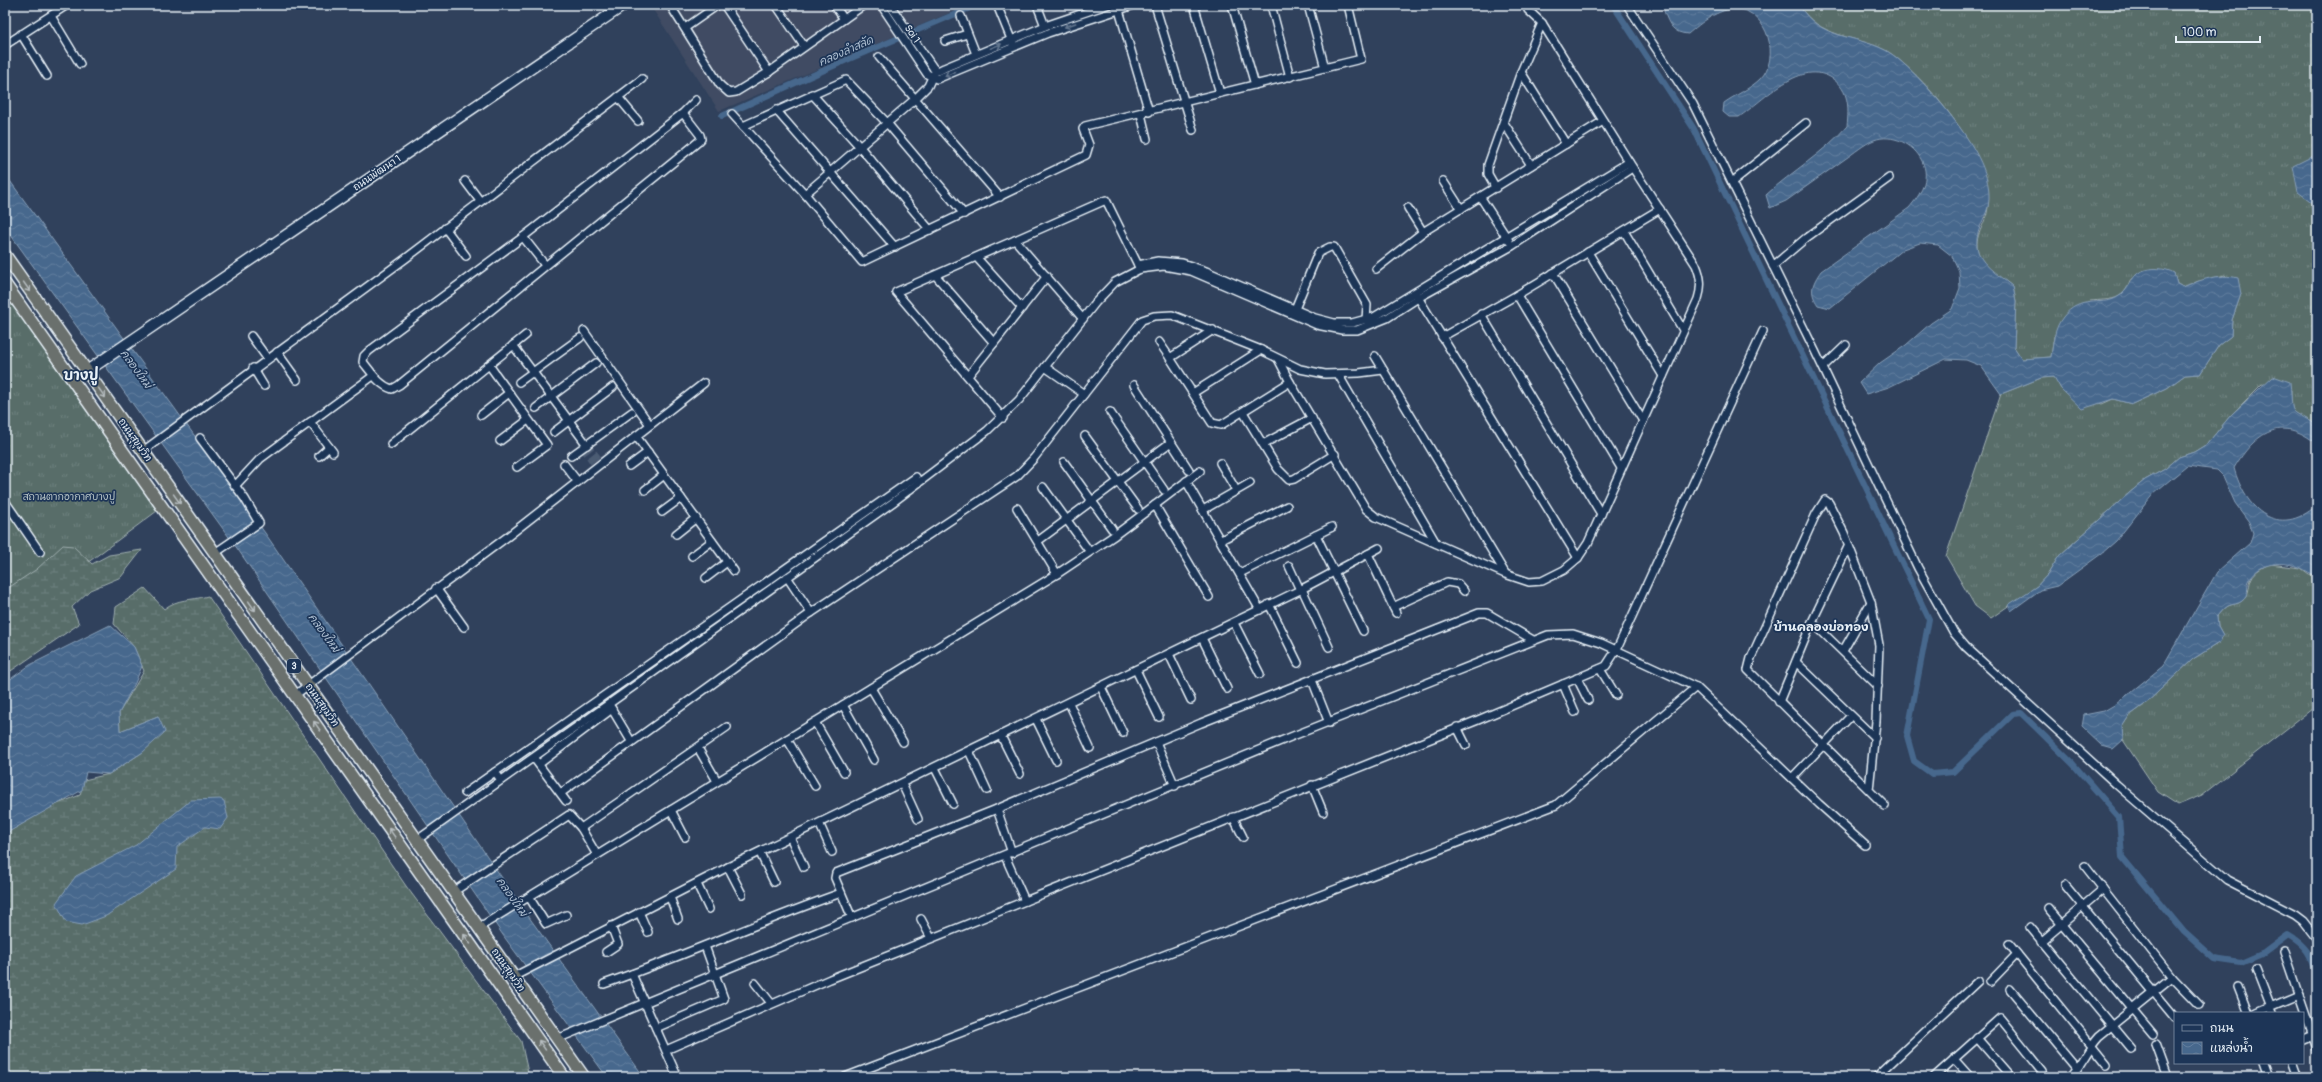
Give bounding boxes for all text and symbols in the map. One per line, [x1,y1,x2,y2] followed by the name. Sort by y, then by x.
[2176,18,2260,44] scale bar
[1065,21,1077,29] one-way arrow
[902,23,922,45] street label: Soi 1
[2182,25,2217,40] text: 100 m
[816,32,876,69] water label: คลองลำสลัด
[990,42,1002,50] one-way arrow
[944,71,956,78] one-way arrow
[350,152,403,193] street label: ถนนพัฒนา 1
[23,281,31,292] one-way arrow
[118,347,156,393] water label: คลองใหม่
[64,366,98,386] district label: บางปู
[98,387,106,398] one-way arrow
[114,416,155,465] street label: ถนนสุขุมวิท
[23,491,115,504] park label: สถานตากอากาศบางปู
[173,494,181,505] one-way arrow
[248,600,256,611] one-way arrow
[306,611,344,657] water label: คลองใหม่
[1774,619,1869,635] district label: บ้านคลองบ่อทอง
[287,659,301,673] road number: 3
[301,681,342,730] street label: ถนนสุขุมวิท
[313,721,321,732] one-way arrow
[388,827,396,838] one-way arrow
[494,874,532,921] water label: คลองใหม่
[463,934,471,945] one-way arrow
[487,946,528,995] street label: ถนนสุขุมวิท
[2174,1012,2304,1064] legend
[2210,1021,2234,1036] text: ถนน
[2210,1037,2253,1056] text: แหล่งน้ำ
[538,1040,546,1051] one-way arrow

